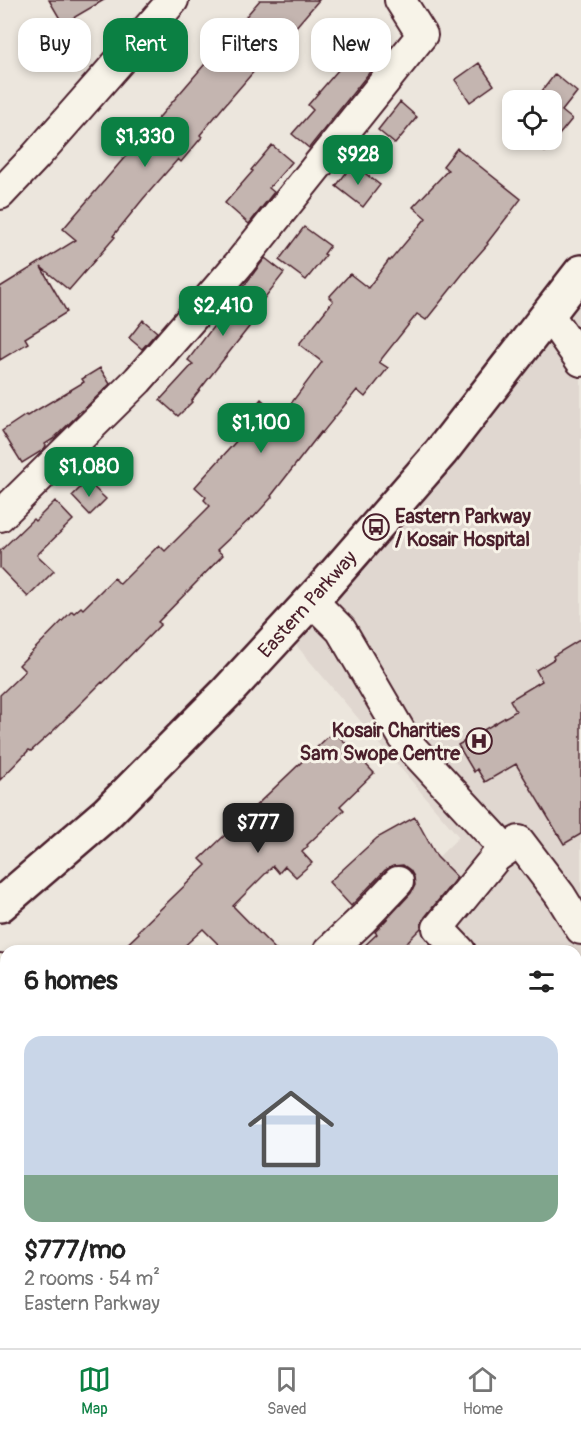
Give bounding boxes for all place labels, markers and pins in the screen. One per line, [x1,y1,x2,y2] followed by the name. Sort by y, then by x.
[96,117,194,168] pin: $1,330
[322,135,394,186] pin: $928
[174,286,272,337] pin: $2,410
[212,403,310,454] pin: $1,100
[40,447,138,498] pin: $1,080
[395,504,531,552] place label: Eastern Parkway / Kosair Hospital
[361,512,391,542] bus stop icon: Eastern Parkway / Kosair Hospital
[300,718,461,766] place label: Kosair Charities Sam Swope Centre
[464,726,494,756] hospital icon: Kosair Charities Sam Swope Centre
[222,803,294,854] pin: $777

